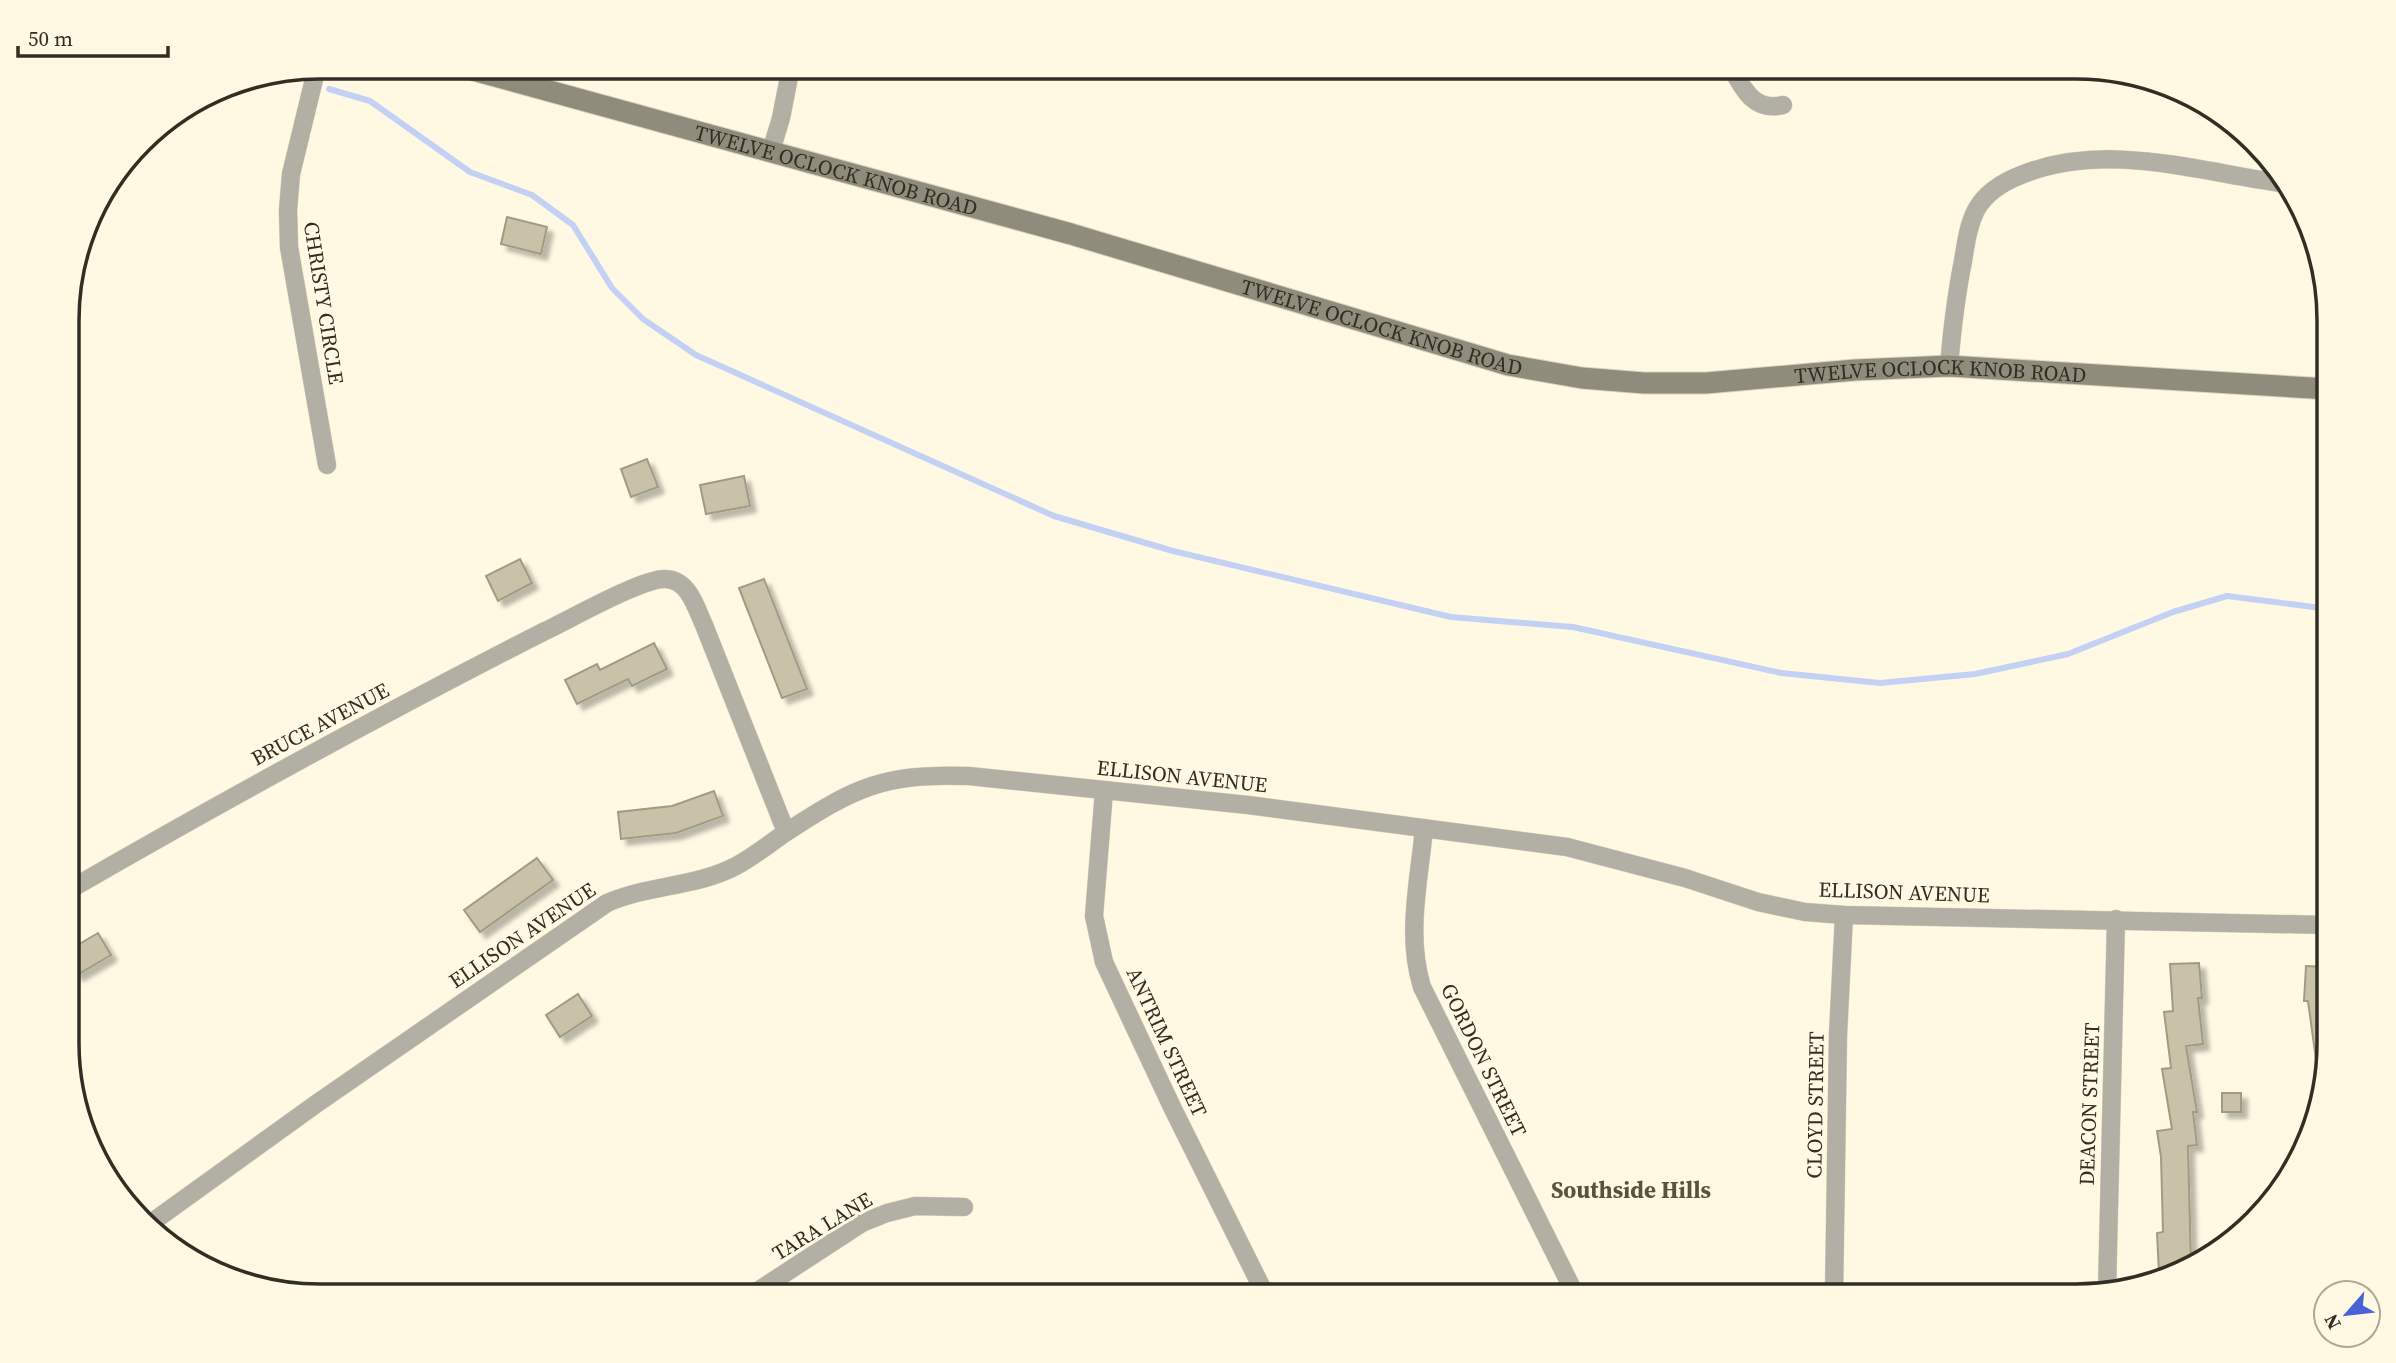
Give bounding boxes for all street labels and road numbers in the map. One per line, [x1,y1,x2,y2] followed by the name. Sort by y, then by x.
[691,117,981,222] street label: TWELVE OCLOCK KNOB ROAD
[297,220,351,386] street label: CHRISTY CIRCLE
[1238,271,1525,382] street label: TWELVE OCLOCK KNOB ROAD
[1793,351,2087,390] street label: TWELVE OCLOCK KNOB ROAD
[246,675,394,773] street label: BRUCE AVENUE
[1095,753,1269,799] street label: ELLISON AVENUE
[443,875,601,995] street label: ELLISON AVENUE
[1818,875,1990,909] street label: ELLISON AVENUE
[1120,962,1215,1122] street label: ANTRIM STREET
[1434,978,1534,1142] street label: GORDON STREET
[2072,1022,2106,1186] street label: DEACON STREET
[1799,1031,1831,1179] street label: CLOYD STREET
[767,1185,877,1267] street label: TARA LANE

